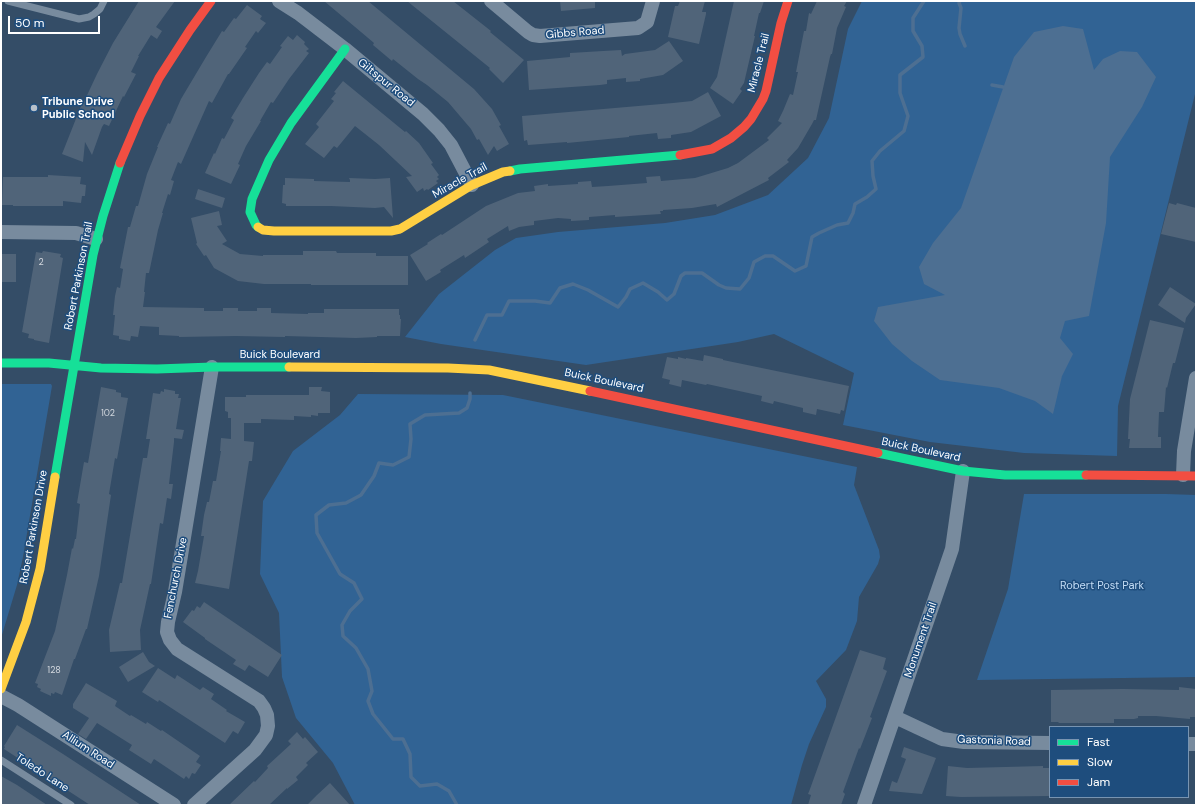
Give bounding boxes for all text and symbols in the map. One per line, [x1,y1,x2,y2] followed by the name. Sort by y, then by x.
[10,8,102,34] scale bar
[15,15,44,31] text: 50 m
[545,24,605,42] street label: Gibbs Road
[745,32,773,94] street label: Miracle Trail
[355,56,417,110] street label: Giltspur Road
[42,95,114,121] place label: Tribune Drive Public School
[29,103,39,113] marker: Tribune Drive Public School
[430,161,490,201] street label: Miracle Trail
[62,221,96,331] street label: Robert Parkinson Trail
[38,258,44,268] house number: 2
[240,348,320,362] street label: Buick Boulevard
[563,366,645,396] street label: Buick Boulevard
[101,409,115,419] house number: 102
[880,435,962,465] street label: Buick Boulevard
[17,469,51,585] street label: Robert Parkinson Drive
[162,536,190,620] street label: Fenchurch Drive
[1060,579,1144,593] park label: Robert Post Park
[902,601,940,679] street label: Monument Trail
[47,666,61,676] house number: 128
[1049,726,1189,798] legend
[59,728,117,772] street label: Allium Road
[957,733,1031,749] street label: Gastonia Road
[1087,734,1110,750] text: Fast
[13,751,71,795] street label: Toledo Lane
[1087,754,1113,770] text: Slow
[1087,774,1110,790] text: Jam

